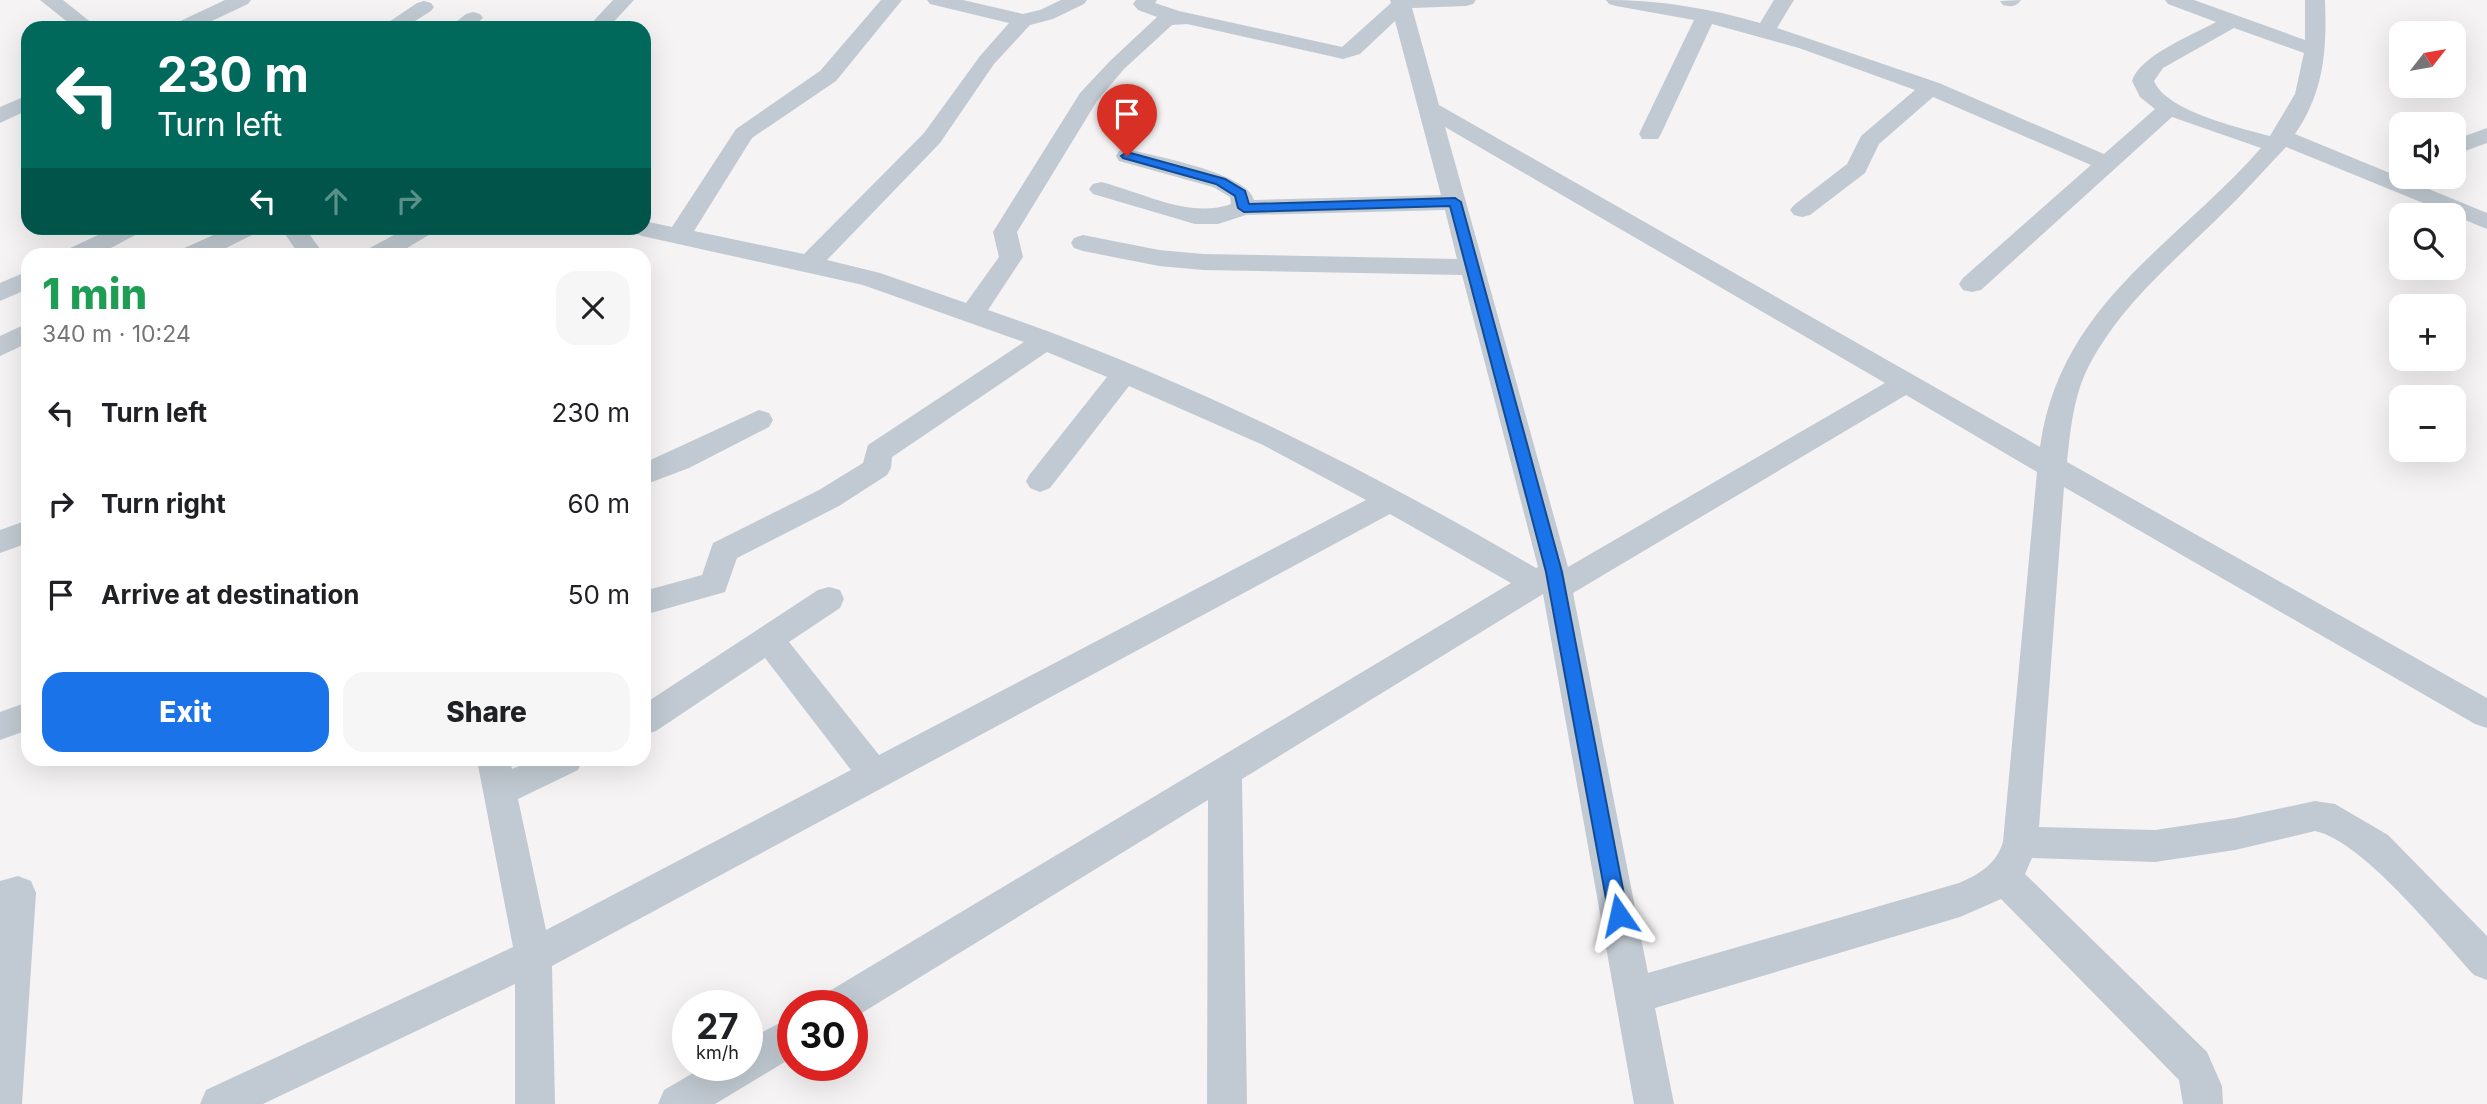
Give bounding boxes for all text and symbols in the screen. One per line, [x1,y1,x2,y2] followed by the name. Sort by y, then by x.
[2389,21,2466,98] north arrow
[2389,21,2466,462] map controls
[157,45,309,104] text: 230 m
[42,49,133,140] icon: left
[1097,84,1157,156] pin
[1108,95,1146,133] icon: arrive
[157,105,282,144] text: Turn left
[2389,112,2466,189] button: sound
[244,182,282,220] icon: left
[317,182,355,220] icon: ahead
[390,182,428,220] icon: right
[2389,203,2466,280] button: search
[42,268,147,319] text: 1 min
[556,271,630,345] button: close
[2389,294,2466,371] button: +
[42,320,191,348] text: 340 m · 10:24
[2389,385,2466,462] button: −
[42,394,80,432] icon: left
[101,397,207,428] text: Turn left
[552,397,630,428] text: 230 m
[42,485,80,523] icon: right
[101,488,226,519] text: Turn right
[567,488,630,519] text: 60 m
[42,576,80,614] icon: arrive
[101,579,360,610] text: Arrive at destination
[568,579,630,610] text: 50 m
[42,672,329,752] button: Exit
[343,672,630,752] button: Share
[1582,878,1656,952] position arrow
[777,990,868,1081] speed limit sign: 30
[696,1005,739,1047] text: 27
[696,1042,739,1063] text: km/h

